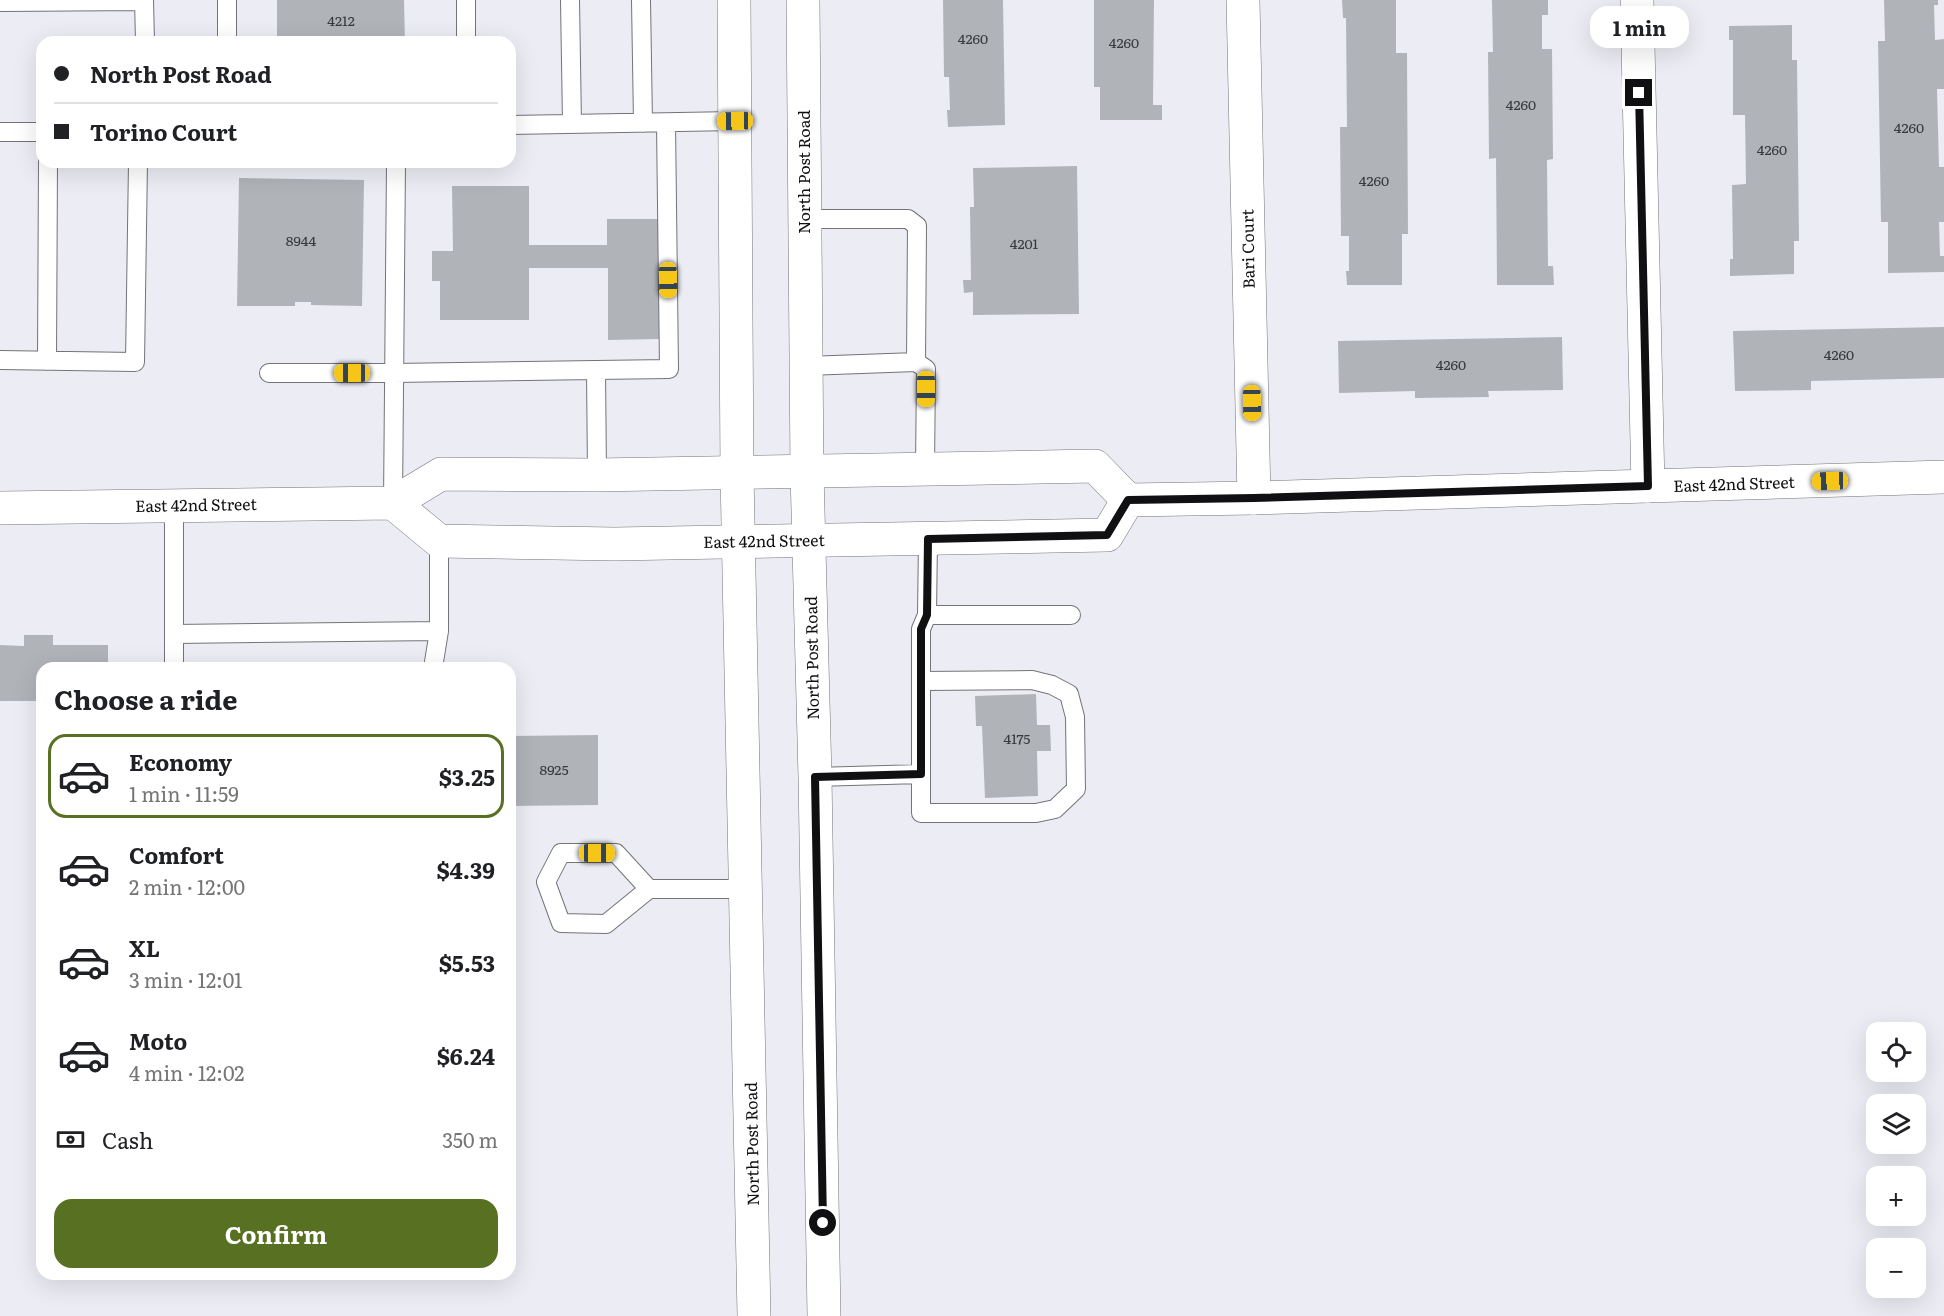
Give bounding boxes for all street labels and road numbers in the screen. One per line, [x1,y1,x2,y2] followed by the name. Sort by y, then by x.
[791,110,815,234] street label: North Post Road
[1234,208,1260,289] street label: Bari Court
[1673,469,1796,497] street label: East 42nd Street
[135,491,258,517] street label: East 42nd Street
[703,527,826,553] street label: East 42nd Street
[798,596,824,720] street label: North Post Road
[738,1082,764,1206] street label: North Post Road

